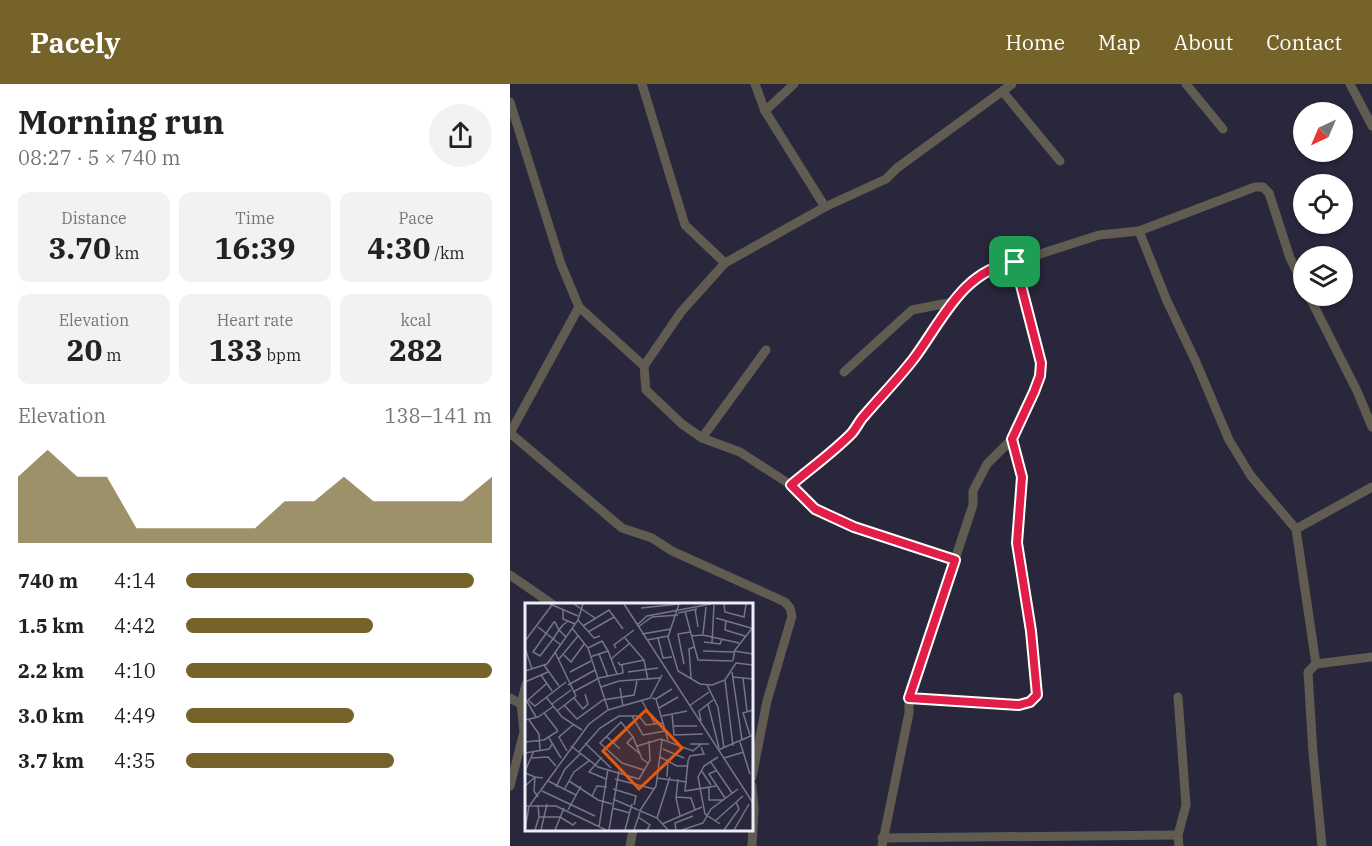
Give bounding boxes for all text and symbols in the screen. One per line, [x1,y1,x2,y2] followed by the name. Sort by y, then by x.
[30,24,120,61] text: Pacely
[1005,28,1065,56] text: Home
[1098,28,1141,56] text: Map
[1174,28,1233,56] text: About
[1266,28,1342,56] text: Contact
[18,100,224,143] text: Morning run
[1293,102,1353,162] north arrow
[1293,102,1353,306] map controls
[429,104,492,167] button: share
[18,144,181,171] text: 08:27 · 5 × 740 m
[1293,174,1353,234] button: locate
[61,208,127,228] text: Distance
[235,208,275,228] text: Time
[398,208,434,228] text: Pace
[49,228,111,267] text: 3.70
[214,228,296,267] text: 16:39
[367,228,430,267] text: 4:30
[989,236,1040,287] pin
[111,243,139,263] text: km
[430,243,465,263] text: /km
[998,245,1031,278] icon: arrive
[1293,246,1353,306] button: layers
[59,310,129,330] text: Elevation
[217,310,293,330] text: Heart rate
[401,310,431,330] text: kcal
[67,330,103,369] text: 20
[209,330,263,369] text: 133
[389,330,443,369] text: 282
[103,345,121,365] text: m
[263,345,301,365] text: bpm
[18,402,106,429] text: Elevation
[385,402,492,429] text: 138–141 m
[18,567,78,594] text: 740 m
[114,567,156,594] text: 4:14
[525,603,753,831] inset map
[18,612,84,639] text: 1.5 km
[114,612,156,639] text: 4:42
[18,657,84,684] text: 2.2 km
[114,657,156,684] text: 4:10
[18,702,84,729] text: 3.0 km
[114,702,156,729] text: 4:49
[18,747,84,774] text: 3.7 km
[114,747,156,774] text: 4:35

